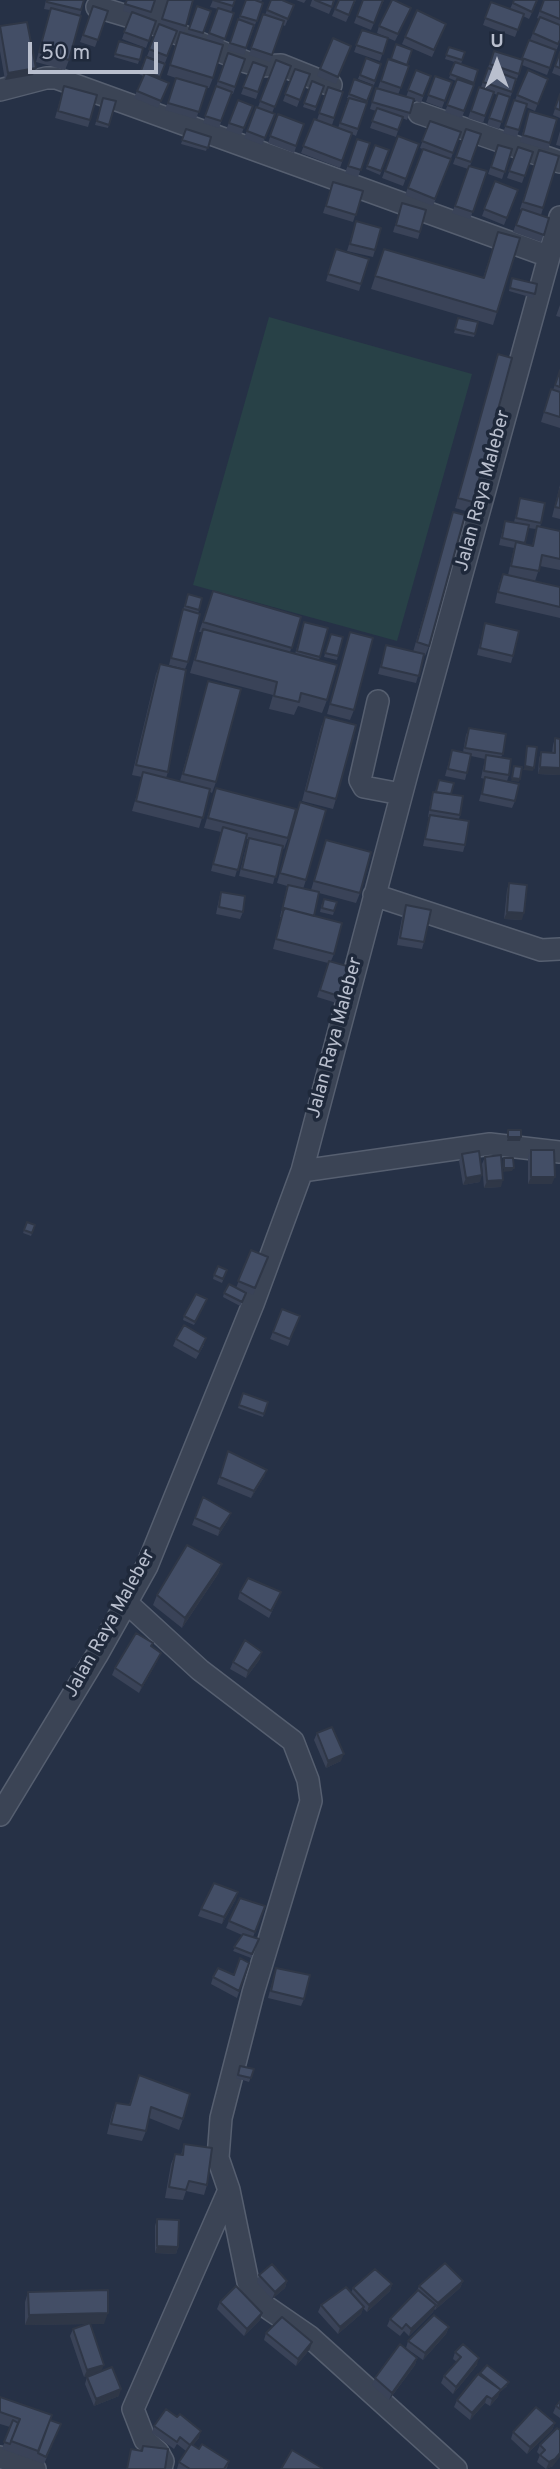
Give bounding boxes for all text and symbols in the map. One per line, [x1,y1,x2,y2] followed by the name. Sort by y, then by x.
[32,28,161,72] scale bar
[462,28,532,98] north arrow
[490,30,504,54] text: U
[41,40,90,67] text: 50 m
[452,408,516,574] street label: Jalan Raya Maleber
[304,955,368,1121] street label: Jalan Raya Maleber
[61,1546,161,1702] street label: Jalan Raya Maleber

